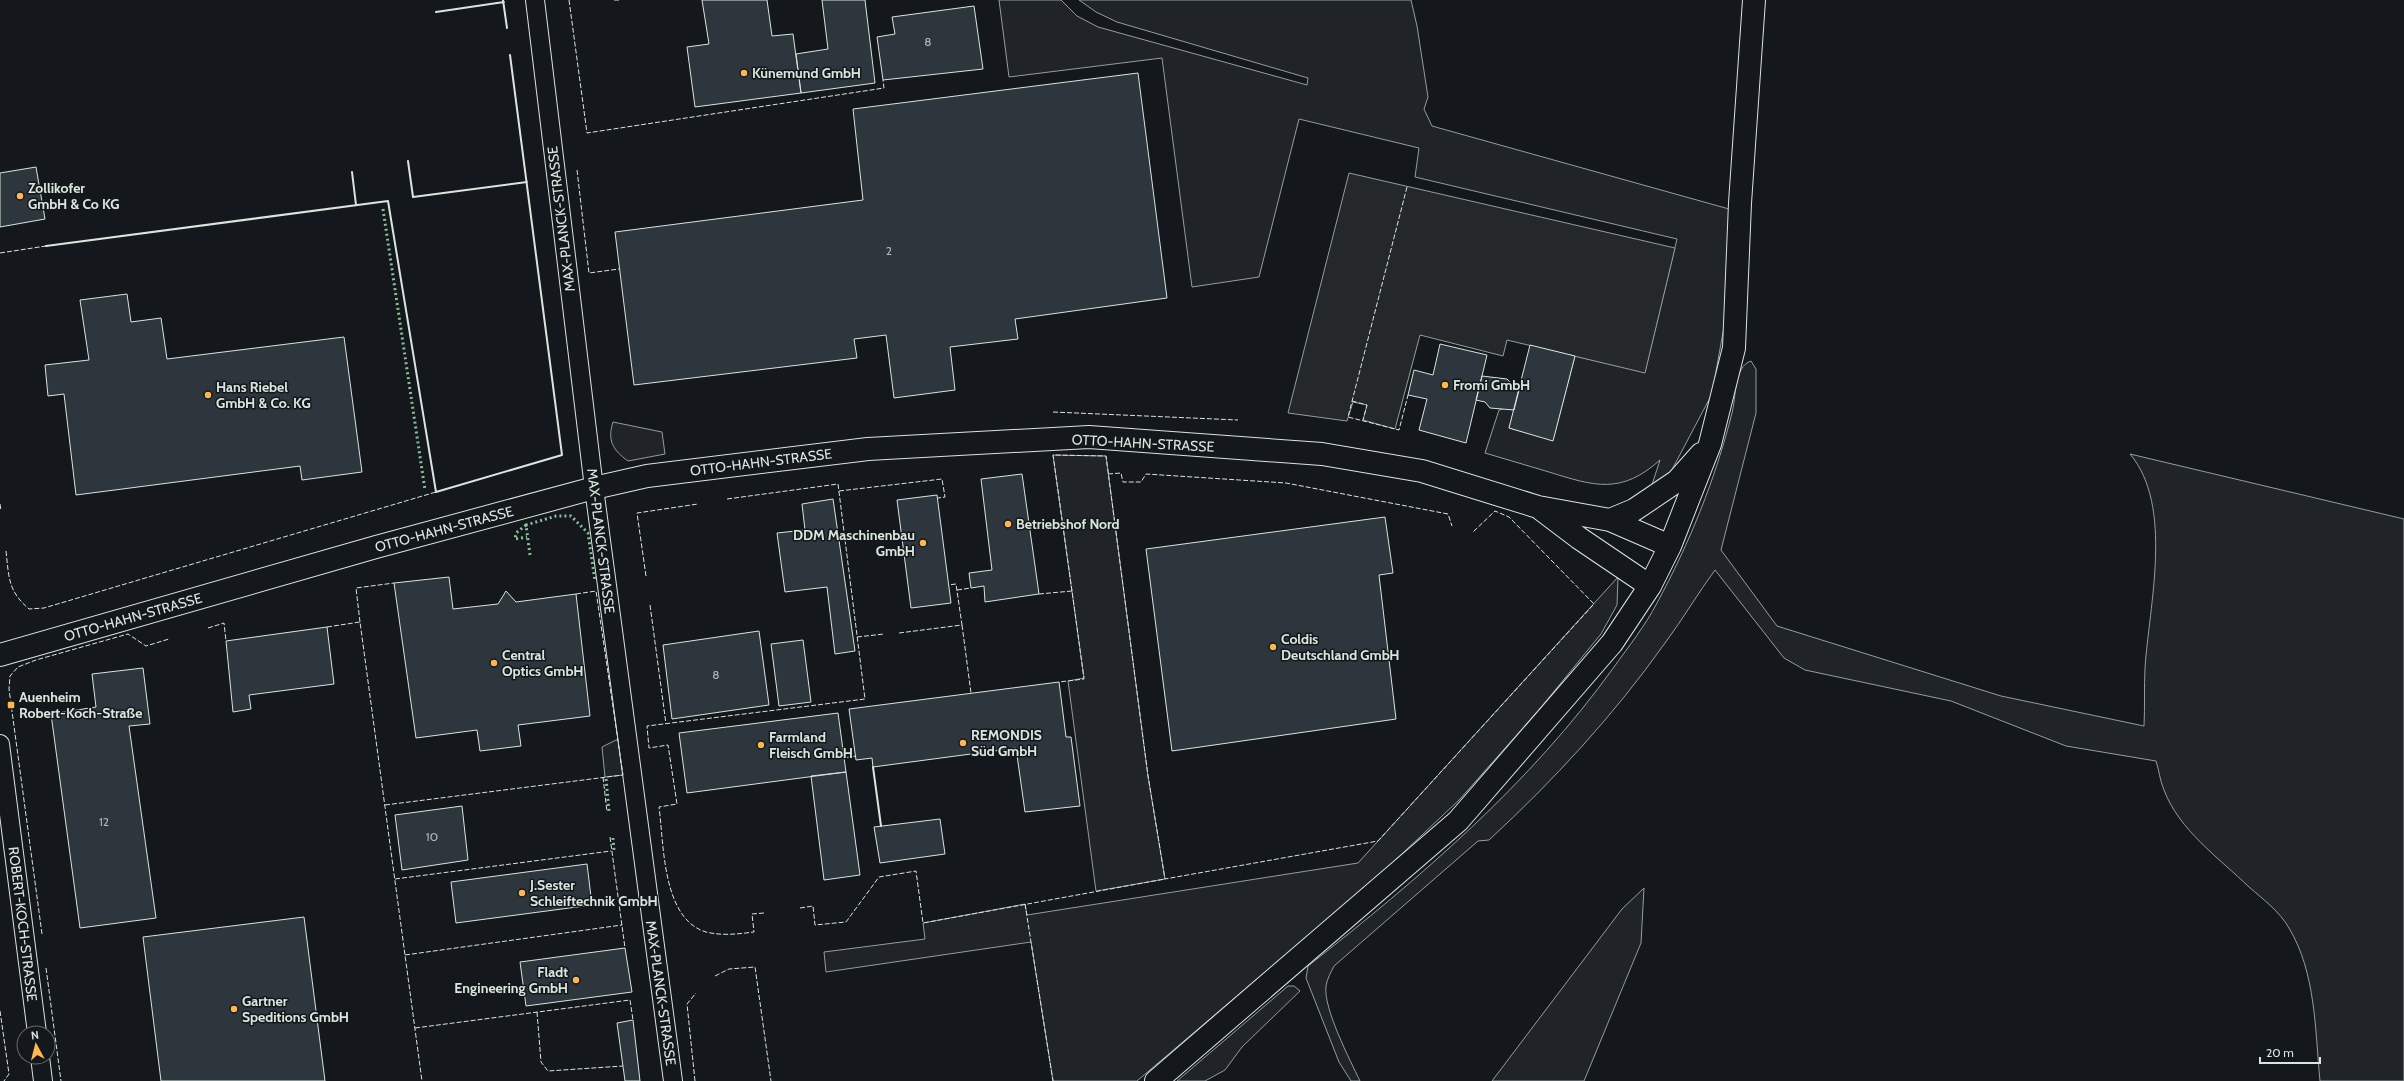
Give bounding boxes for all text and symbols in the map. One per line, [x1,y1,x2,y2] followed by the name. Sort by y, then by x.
[924,34,932,49] house number: 8
[752,64,861,82] place label: Künemund GmbH
[739,68,749,78] marker: Künemund GmbH
[543,145,579,293] street label: MAX-PLANCK-STRASSE
[28,179,120,213] place label: Zollikofer GmbH & Co KG
[15,191,25,201] marker: Zollikofer GmbH & Co KG
[886,243,892,258] house number: 2
[1453,376,1530,394] place label: Fromi GmbH
[216,378,311,412] place label: Hans Riebel GmbH & Co. KG
[1440,380,1450,390] marker: Fromi GmbH
[203,390,213,400] marker: Hans Riebel GmbH & Co. KG
[1071,430,1215,456] street label: OTTO-HAHN-STRASSE
[689,444,833,480] street label: OTTO-HAHN-STRASSE
[583,467,619,615] street label: MAX-PLANCK-STRASSE
[373,502,515,556] street label: OTTO-HAHN-STRASSE
[1016,515,1120,533] place label: Betriebshof Nord
[1003,519,1013,529] marker: Betriebshof Nord
[793,526,915,560] place label: DDM Maschinenbau GmbH
[918,538,928,548] marker: DDM Maschinenbau GmbH
[62,589,204,645] street label: OTTO-HAHN-STRASSE
[1281,630,1400,664] place label: Coldis Deutschland GmbH
[1268,642,1278,652] marker: Coldis Deutschland GmbH
[502,646,583,680] place label: Central Optics GmbH
[489,658,499,668] marker: Central Optics GmbH
[712,667,720,682] house number: 8
[19,688,142,722] place label: Auenheim Robert-Koch-Straße
[6,700,16,710] marker: Auenheim Robert-Koch-Straße
[971,726,1042,760] place label: REMONDIS Süd GmbH
[769,728,853,762] place label: Farmland Fleisch GmbH
[958,738,968,748] marker: REMONDIS Süd GmbH
[756,740,766,750] marker: Farmland Fleisch GmbH
[99,814,109,829] house number: 12
[426,829,438,844] house number: 10
[5,846,41,1003] street label: ROBERT-KOCH-STRASSE
[529,876,658,910] place label: J.Sester Schleiftechnik GmbH
[517,888,527,898] marker: J.Sester Schleiftechnik GmbH
[642,919,680,1067] street label: MAX-PLANCK-STRASSE
[454,963,568,997] place label: Fladt Engineering GmbH
[571,975,581,985] marker: Fladt Engineering GmbH
[242,992,349,1026] place label: Gartner Speditions GmbH
[229,1004,239,1014] marker: Gartner Speditions GmbH
[16,1025,56,1065] north arrow
[30,1028,39,1042] text: N
[2260,1039,2320,1065] scale bar
[2266,1045,2294,1060] text: 20 m

